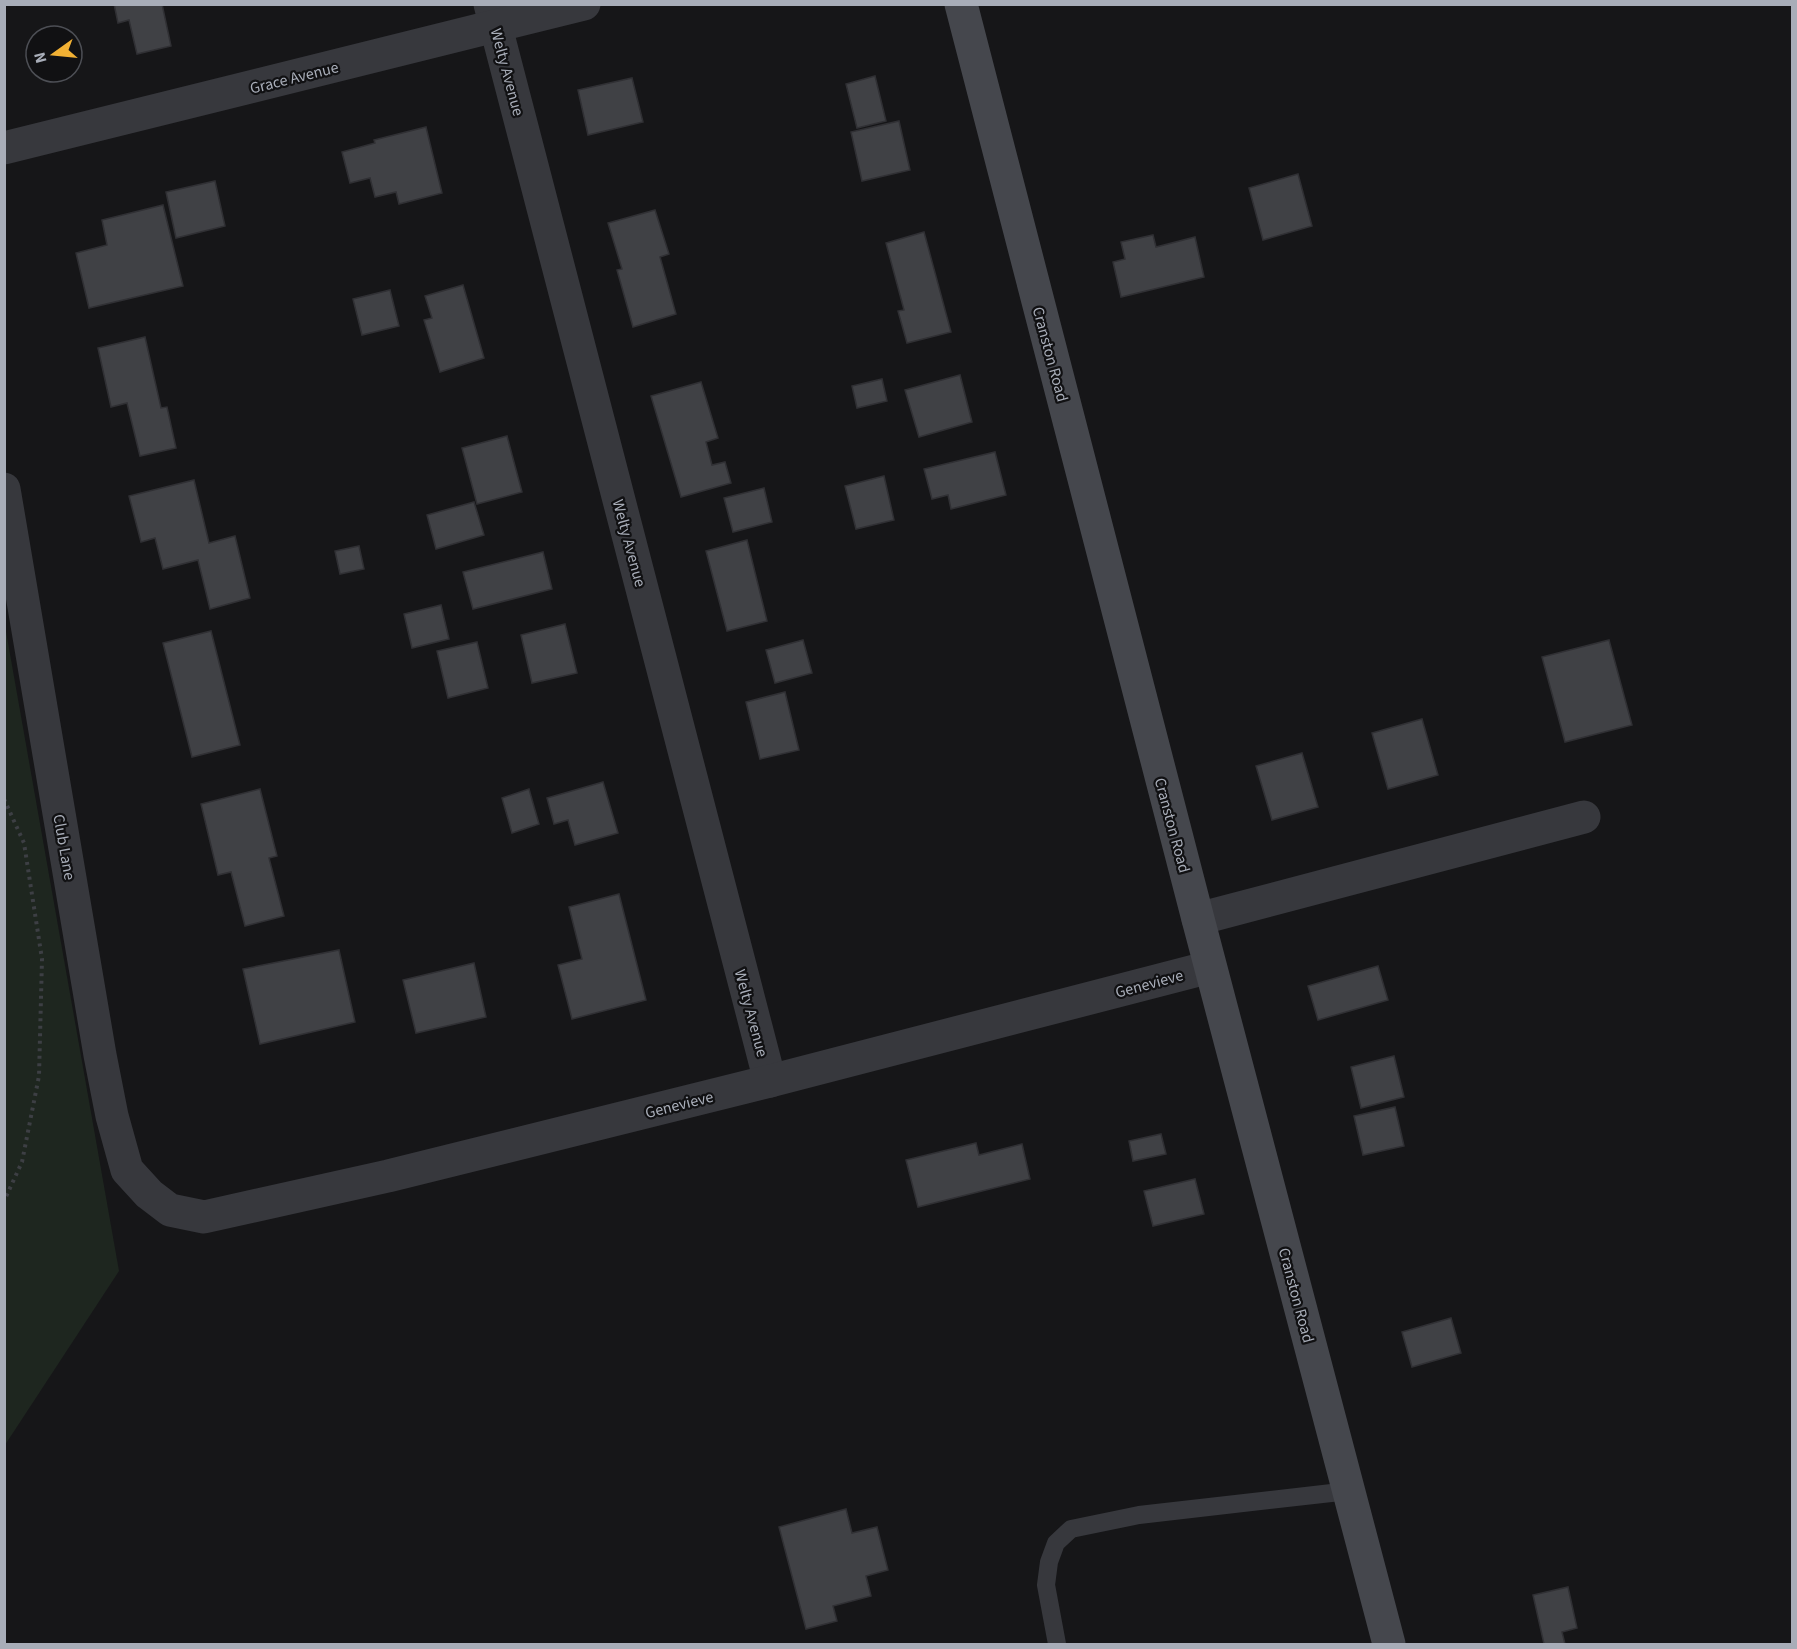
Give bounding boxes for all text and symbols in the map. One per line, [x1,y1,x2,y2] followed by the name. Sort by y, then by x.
[24,24,84,84] north arrow
[485,26,529,119] street label: Welty Avenue
[28,50,52,66] text: N
[248,56,341,100] street label: Grace Avenue
[1027,304,1073,404] street label: Cranston Road
[607,497,651,590] street label: Welty Avenue
[1149,775,1195,875] street label: Cranston Road
[47,813,81,882] street label: Club Lane
[1113,964,1186,1004] street label: Genevieve
[729,967,773,1060] street label: Welty Avenue
[643,1086,716,1124] street label: Genevieve
[1273,1245,1319,1345] street label: Cranston Road

